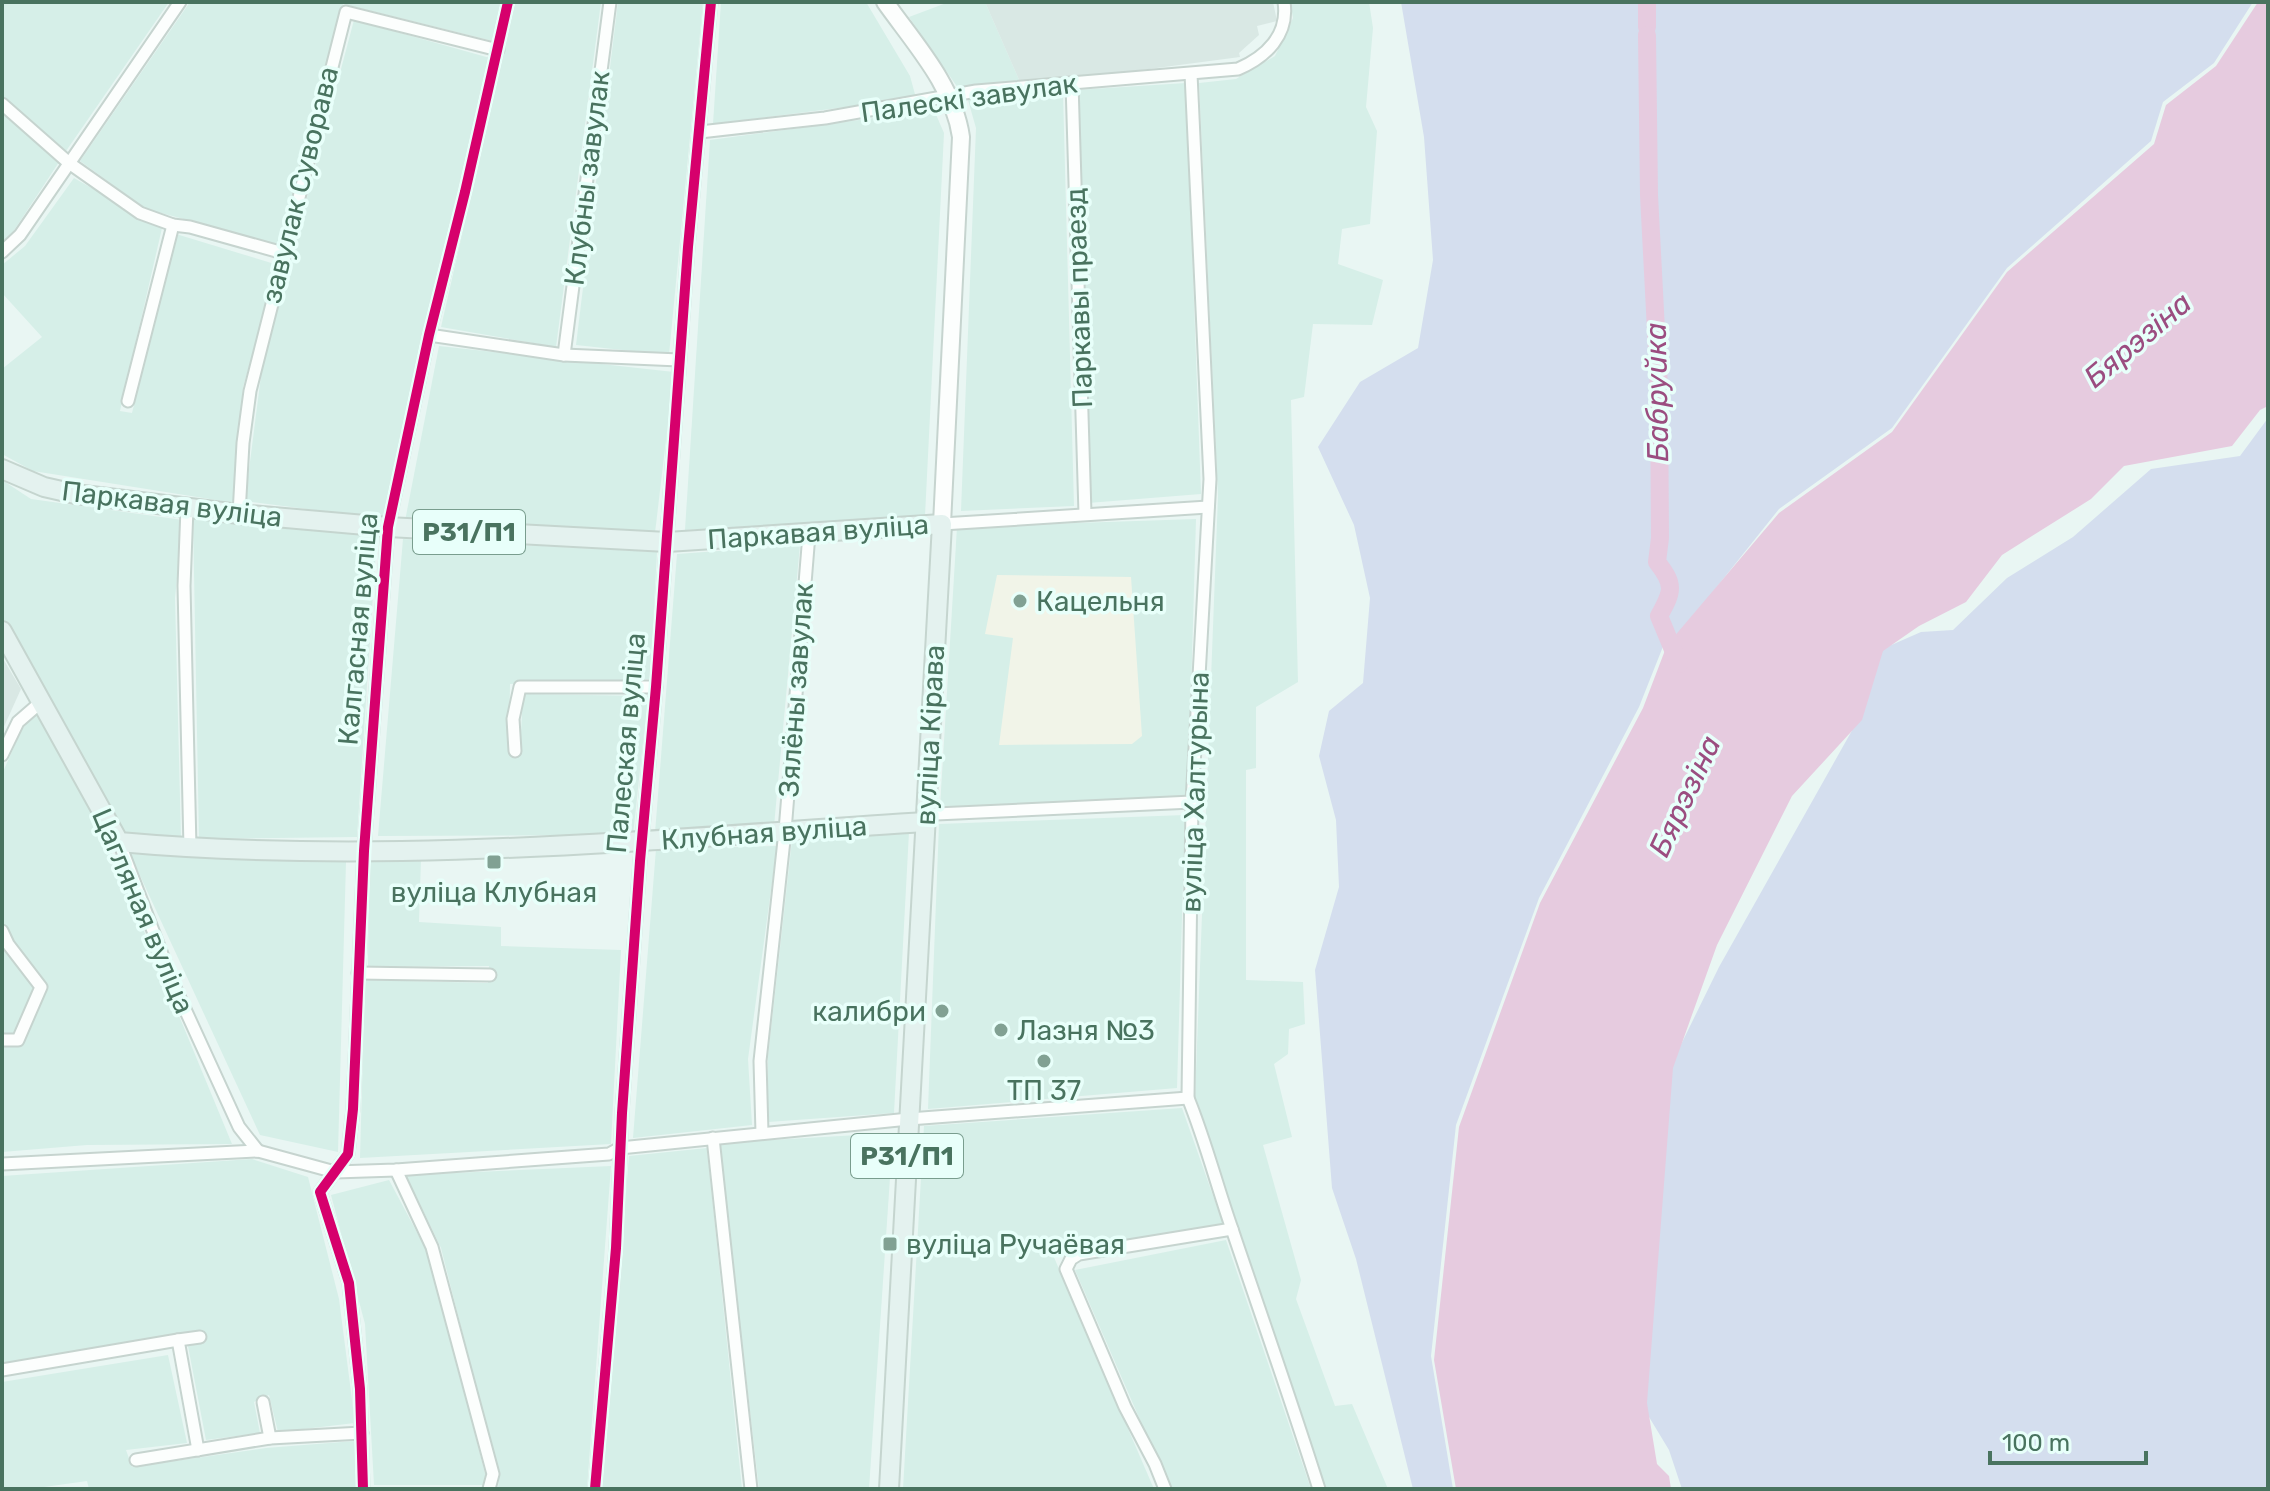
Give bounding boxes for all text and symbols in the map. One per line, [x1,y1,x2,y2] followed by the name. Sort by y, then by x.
[255,63,345,307] street label: завулак Суворава
[859,66,1079,130] street label: Палескі завулак
[557,69,617,287] street label: Клубны завулак
[1059,187,1099,409] street label: Паркавы праезд
[2077,285,2199,395] water label: Бярэзіна
[1638,322,1676,462] water label: Бабруйка
[60,474,284,534] street label: Паркавая вуліца
[706,508,930,556] street label: Паркавая вуліца
[413,510,525,554] road number: Р31/П1
[331,511,385,747] street label: Калгасная вуліца
[772,582,820,798] street label: Зялёны завулак
[1036,585,1165,618] place label: Кацельня
[1011,592,1029,610] marker: Кацельня
[600,631,652,855] street label: Палеская вуліца
[909,644,951,826] street label: вуліца Кірава
[1174,671,1216,913] street label: вуліца Халтурына
[1641,730,1729,862] water label: Бярэзіна
[85,804,201,1018] street label: Цагляная вуліца
[660,809,868,857] street label: Клубная вуліца
[485,853,503,871] marker: вуліца Клубная
[391,876,597,909] place label: вуліца Клубная
[812,995,926,1028] place label: калибри
[933,1002,951,1020] marker: калибри
[1017,1014,1155,1047] place label: Лазня №3
[992,1021,1010,1039] marker: Лазня №3
[1035,1052,1053,1070] marker: ТП 37
[1007,1074,1081,1107] place label: ТП 37
[851,1134,963,1178] road number: Р31/П1
[906,1228,1125,1261] place label: вуліца Ручаёвая
[881,1235,899,1253] marker: вуліца Ручаёвая
[1990,1415,2146,1465] scale bar
[2002,1429,2070,1457] text: 100 m

